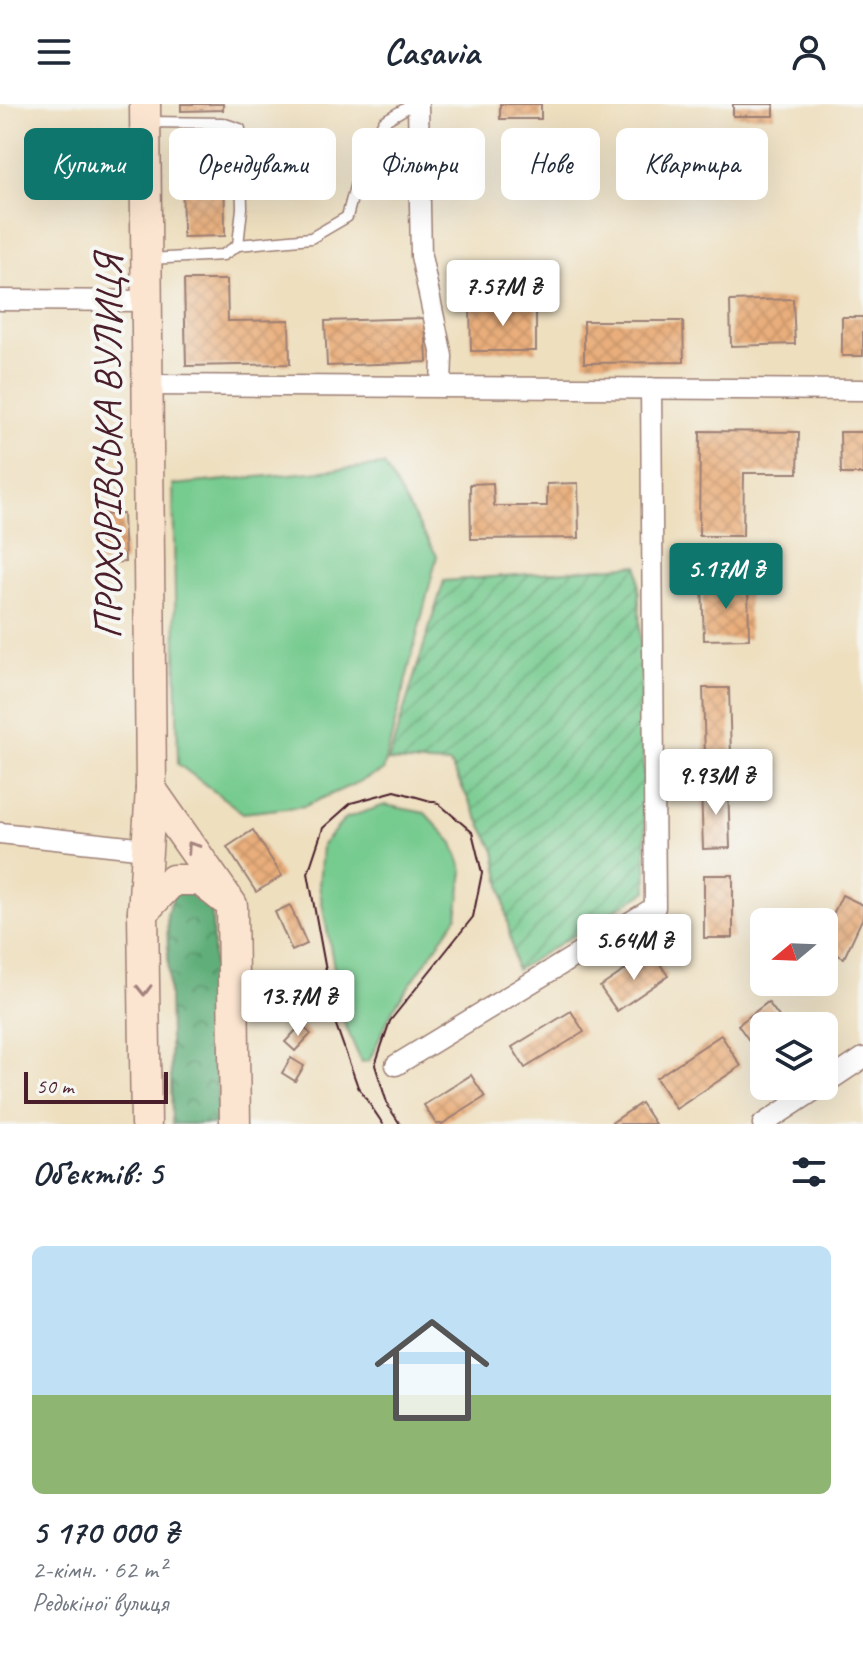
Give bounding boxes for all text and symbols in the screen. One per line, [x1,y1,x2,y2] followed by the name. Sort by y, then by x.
[384,29,479,75] text: Casavia
[32,30,76,74] icon: menu
[787,30,831,74] icon: person
[24,128,153,200] chip: Купити
[169,128,336,200] chip: Орендувати
[352,128,485,200] chip: Фільтри
[501,128,600,200] chip: Нове
[616,128,768,200] chip: Квартира
[83,249,133,639] street label: ПРОХОРІВСЬКА ВУЛИЦЯ
[429,260,577,328] pin: 7.57M ₴
[465,269,541,302] text: 7.57M ₴
[652,543,800,611] pin: 5.17M ₴
[688,552,764,585] text: 5.17M ₴
[642,749,790,817] pin: 9.93M ₴
[678,758,754,791] text: 9.93M ₴
[187,842,202,856] one-way arrow
[750,908,838,996] north arrow
[750,908,838,1100] map controls
[560,914,708,982] pin: 5.64M ₴
[595,923,673,956] text: 5.64M ₴
[224,970,372,1038] pin: 13.7M ₴
[259,979,337,1012] text: 13.7M ₴
[135,984,153,997] one-way arrow
[750,1012,838,1100] button: layers
[24,1068,168,1104] scale bar
[36,1072,73,1100] text: 50 m
[787,1150,831,1194] icon: filters
[32,1151,163,1194] text: Об’єктів: 5
[360,1298,504,1442] icon: home
[32,1510,179,1553] text: 5 170 000 ₴
[32,1553,166,1586] text: 2-кімн. · 62 m²
[32,1586,168,1619] text: Редькіної вулиця

